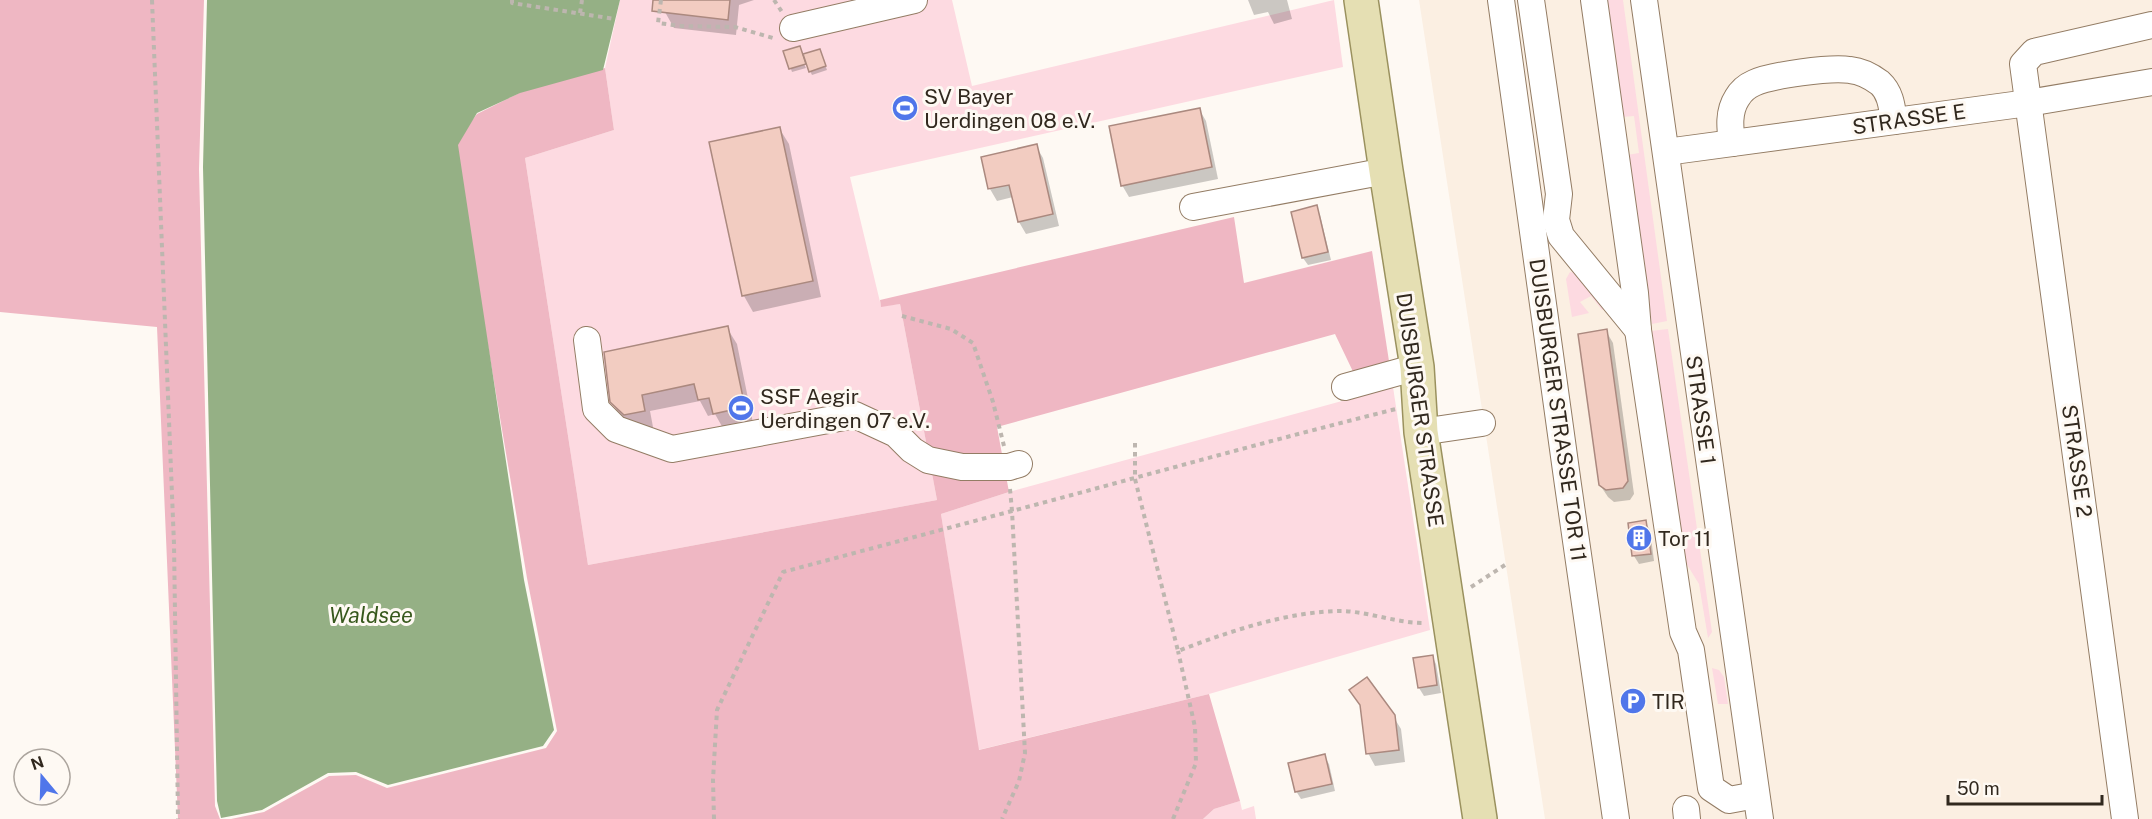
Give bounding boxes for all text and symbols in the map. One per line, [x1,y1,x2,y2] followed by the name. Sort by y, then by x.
[924,84,1095,133] place label: SV Bayer Uerdingen 08 e.V.
[890,93,920,123] sports icon: SV Bayer Uerdingen 08 e.V.
[1851,99,1967,139] street label: STRASSE E
[1524,257,1592,563] street label: DUISBURGER STRASSE TOR 11
[1391,291,1449,529] street label: DUISBURGER STRASSE
[1681,354,1721,466] street label: STRASSE 1
[760,384,930,433] place label: SSF Aegir Uerdingen 07 e.V.
[726,393,756,423] sports icon: SSF Aegir Uerdingen 07 e.V.
[2057,403,2097,519] street label: STRASSE 2
[1624,523,1654,553] building icon: Tor 11
[1658,526,1711,551] place label: Tor 11
[329,602,413,628] water label: Waldsee
[1618,686,1648,716] parking icon: TIR
[1652,689,1685,714] place label: TIR
[12,747,72,807] north arrow
[28,752,46,774] text: N
[1948,768,2102,806] scale bar
[1957,778,2000,799] text: 50 m

